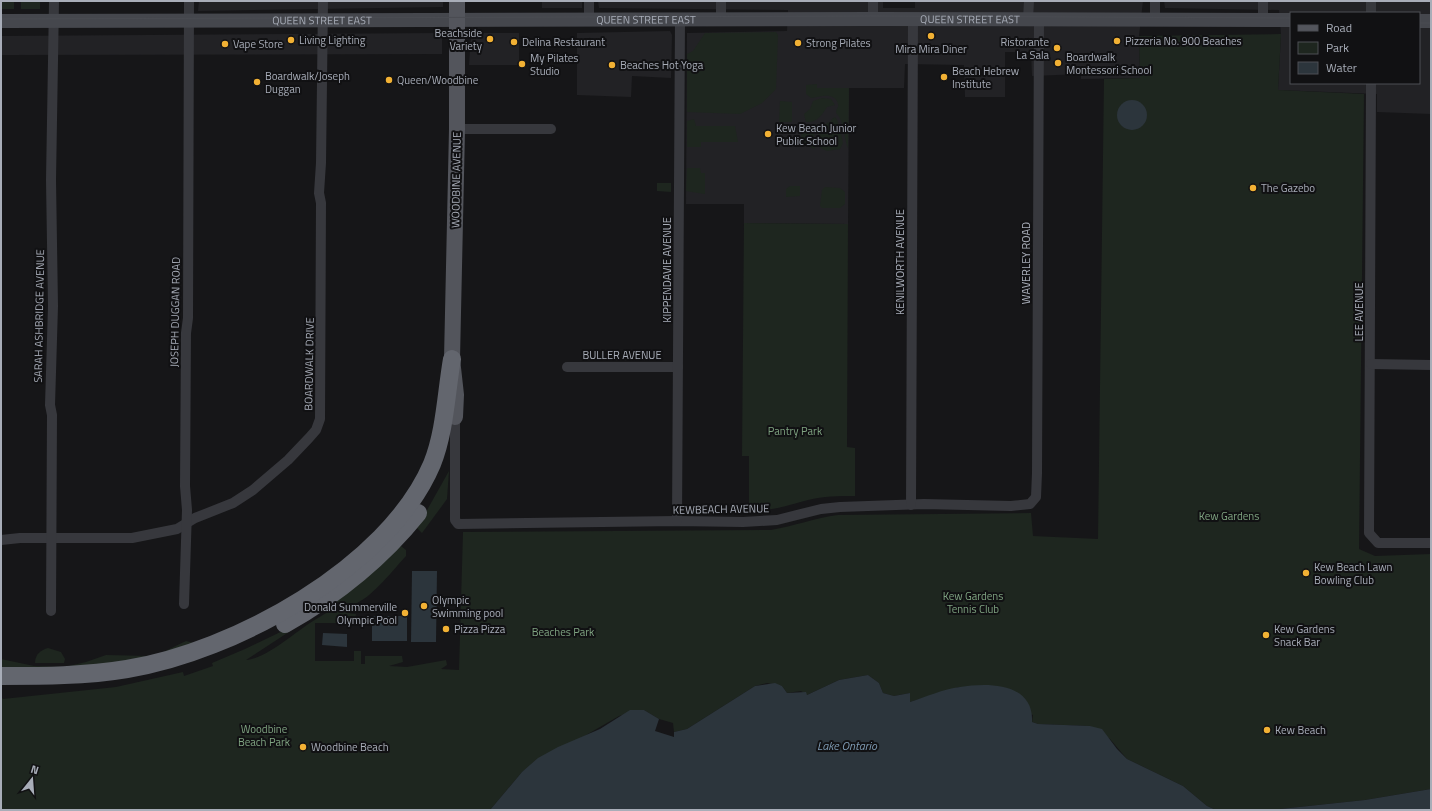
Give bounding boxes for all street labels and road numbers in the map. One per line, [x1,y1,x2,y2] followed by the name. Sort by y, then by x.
[596,11,696,28] street label: QUEEN STREET EAST
[920,11,1020,27] street label: QUEEN STREET EAST
[272,12,372,28] street label: QUEEN STREET EAST
[447,132,465,228] street label: WOODBINE AVENUE
[892,209,908,315] street label: KENILWORTH AVENUE
[659,217,675,323] street label: KIPPENDAVIE AVENUE
[1018,222,1034,304] street label: WAVERLEY ROAD
[30,249,48,383] street label: SARAH ASHBRIDGE AVENUE
[166,257,184,367] street label: JOSEPH DUGGAN ROAD
[1351,282,1367,342] street label: LEE AVENUE
[300,317,318,411] street label: BOARDWALK DRIVE
[582,347,662,363] street label: BULLER AVENUE
[673,500,769,518] street label: KEWBEACH AVENUE

